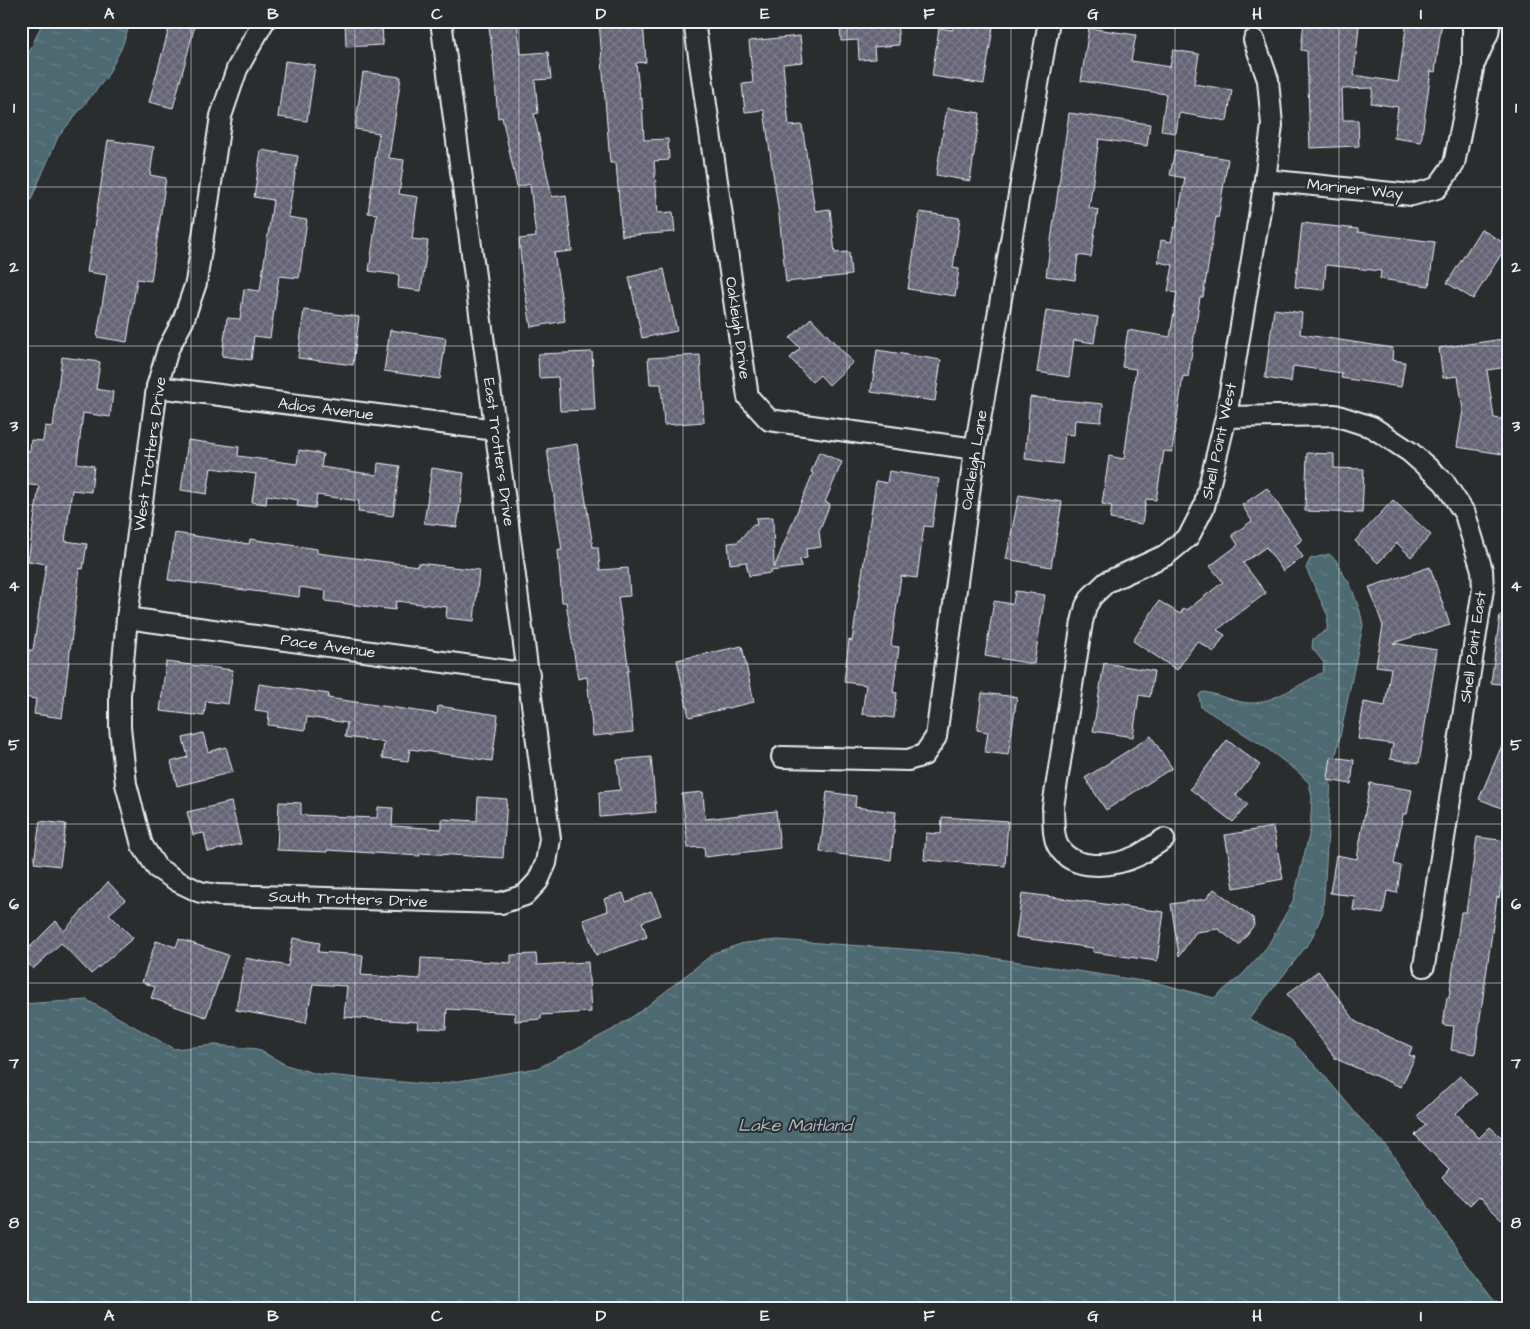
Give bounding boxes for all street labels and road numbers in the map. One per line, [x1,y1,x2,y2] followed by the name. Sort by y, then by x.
[1306,173,1404,206] street label: Mariner Way
[719,275,756,381] street label: Oakleigh Drive
[128,375,172,533] street label: West Trotters Drive
[478,376,520,528] street label: East Trotters Drive
[1196,380,1242,501] street label: Shell Point West
[277,392,375,426] street label: Adios Avenue
[955,408,994,512] street label: Oakleigh Lane
[1454,589,1492,704] street label: Shell Point East
[279,628,377,664] street label: Pace Avenue
[268,885,428,913] street label: South Trotters Drive

